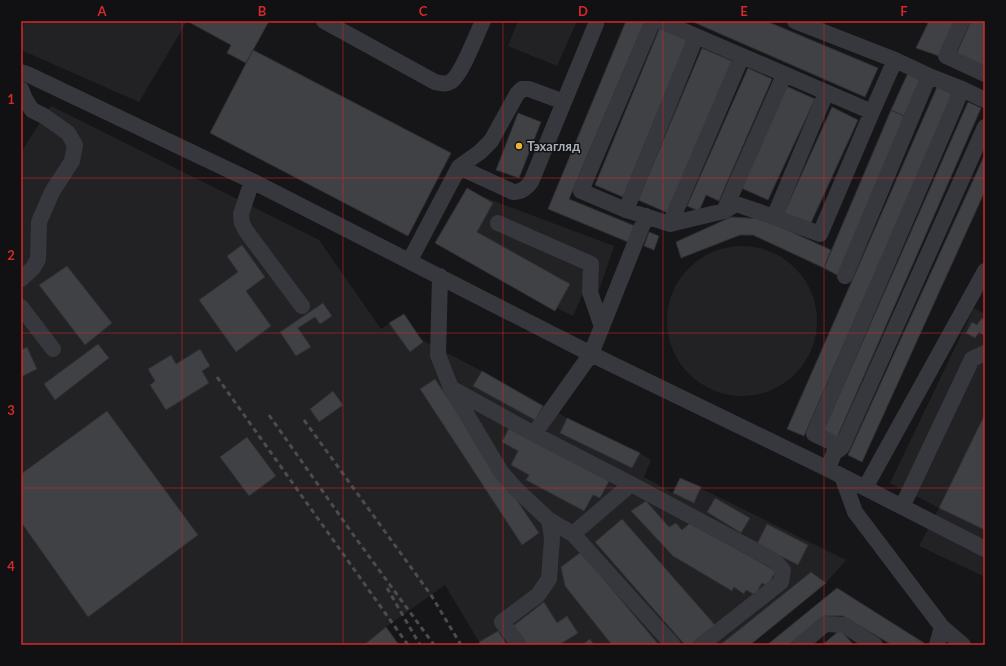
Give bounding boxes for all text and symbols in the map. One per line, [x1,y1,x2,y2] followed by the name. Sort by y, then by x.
[96,3,107,19] text: A
[258,3,267,19] text: B
[419,3,428,19] text: C
[578,3,588,19] text: D
[740,3,748,19] text: E
[900,3,908,19] text: F
[7,91,15,107] text: 1
[527,138,581,154] place label: Тэхагляд
[514,141,524,151] marker: Тэхагляд
[7,247,15,263] text: 2
[7,402,15,418] text: 3
[7,558,15,574] text: 4

